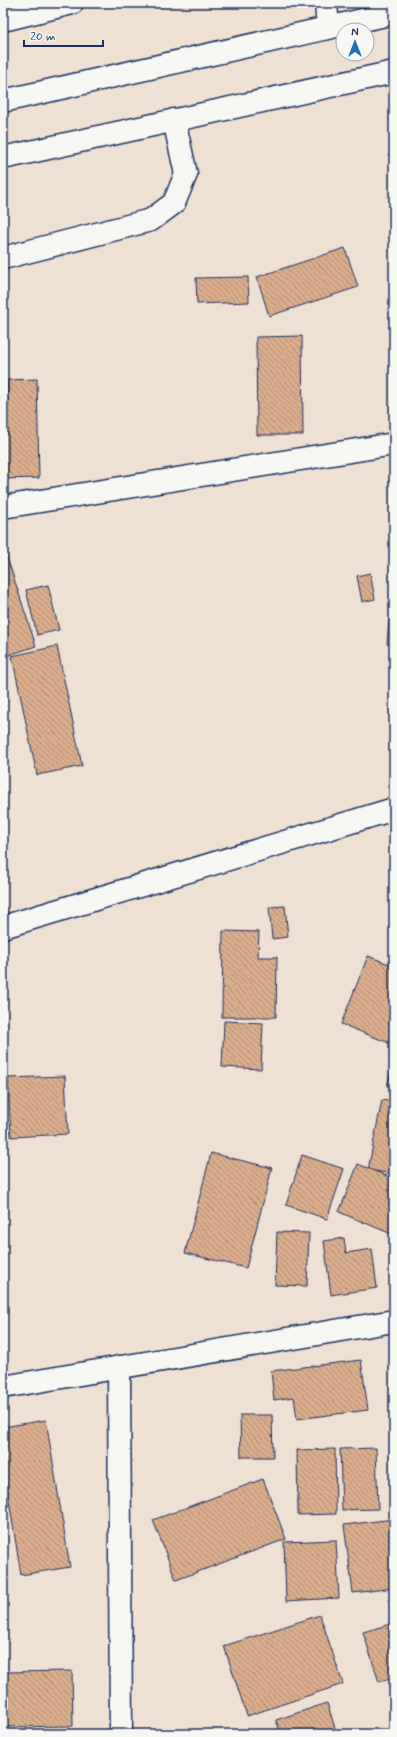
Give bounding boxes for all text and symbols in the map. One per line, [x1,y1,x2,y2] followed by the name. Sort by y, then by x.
[24,22,103,48] scale bar
[335,22,375,62] north arrow
[351,26,359,40] text: N
[30,29,56,45] text: 20 m

